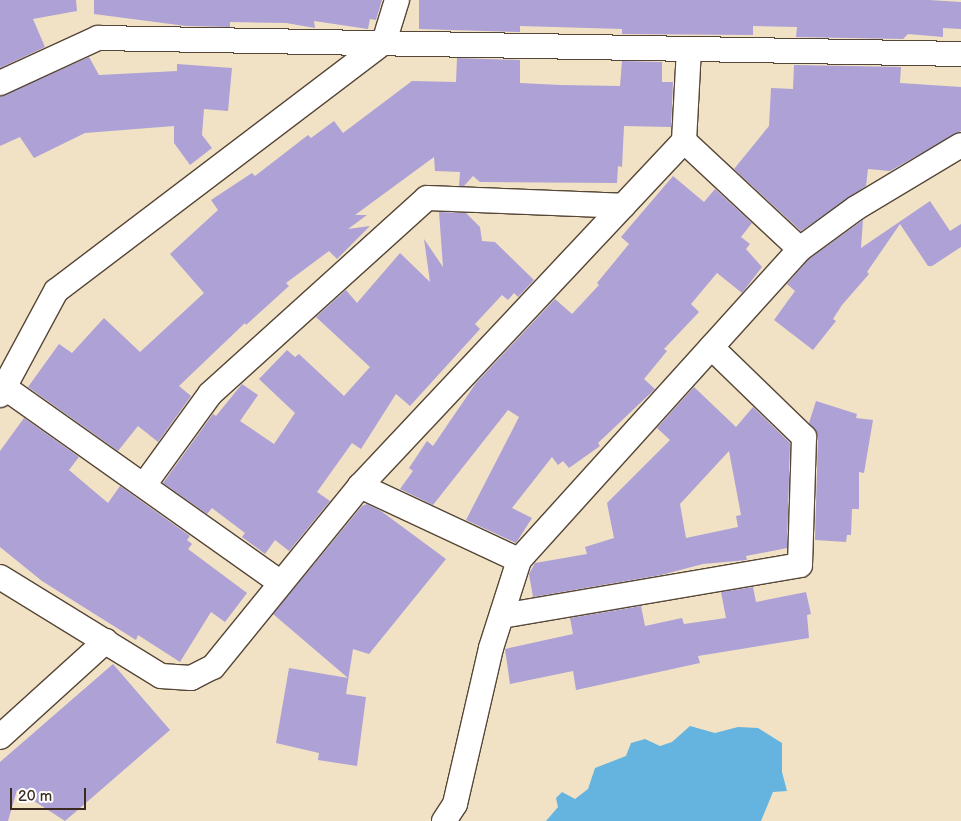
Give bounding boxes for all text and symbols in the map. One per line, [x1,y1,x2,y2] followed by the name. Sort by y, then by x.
[12,778,89,810] scale bar
[18,787,52,806] text: 20 m

